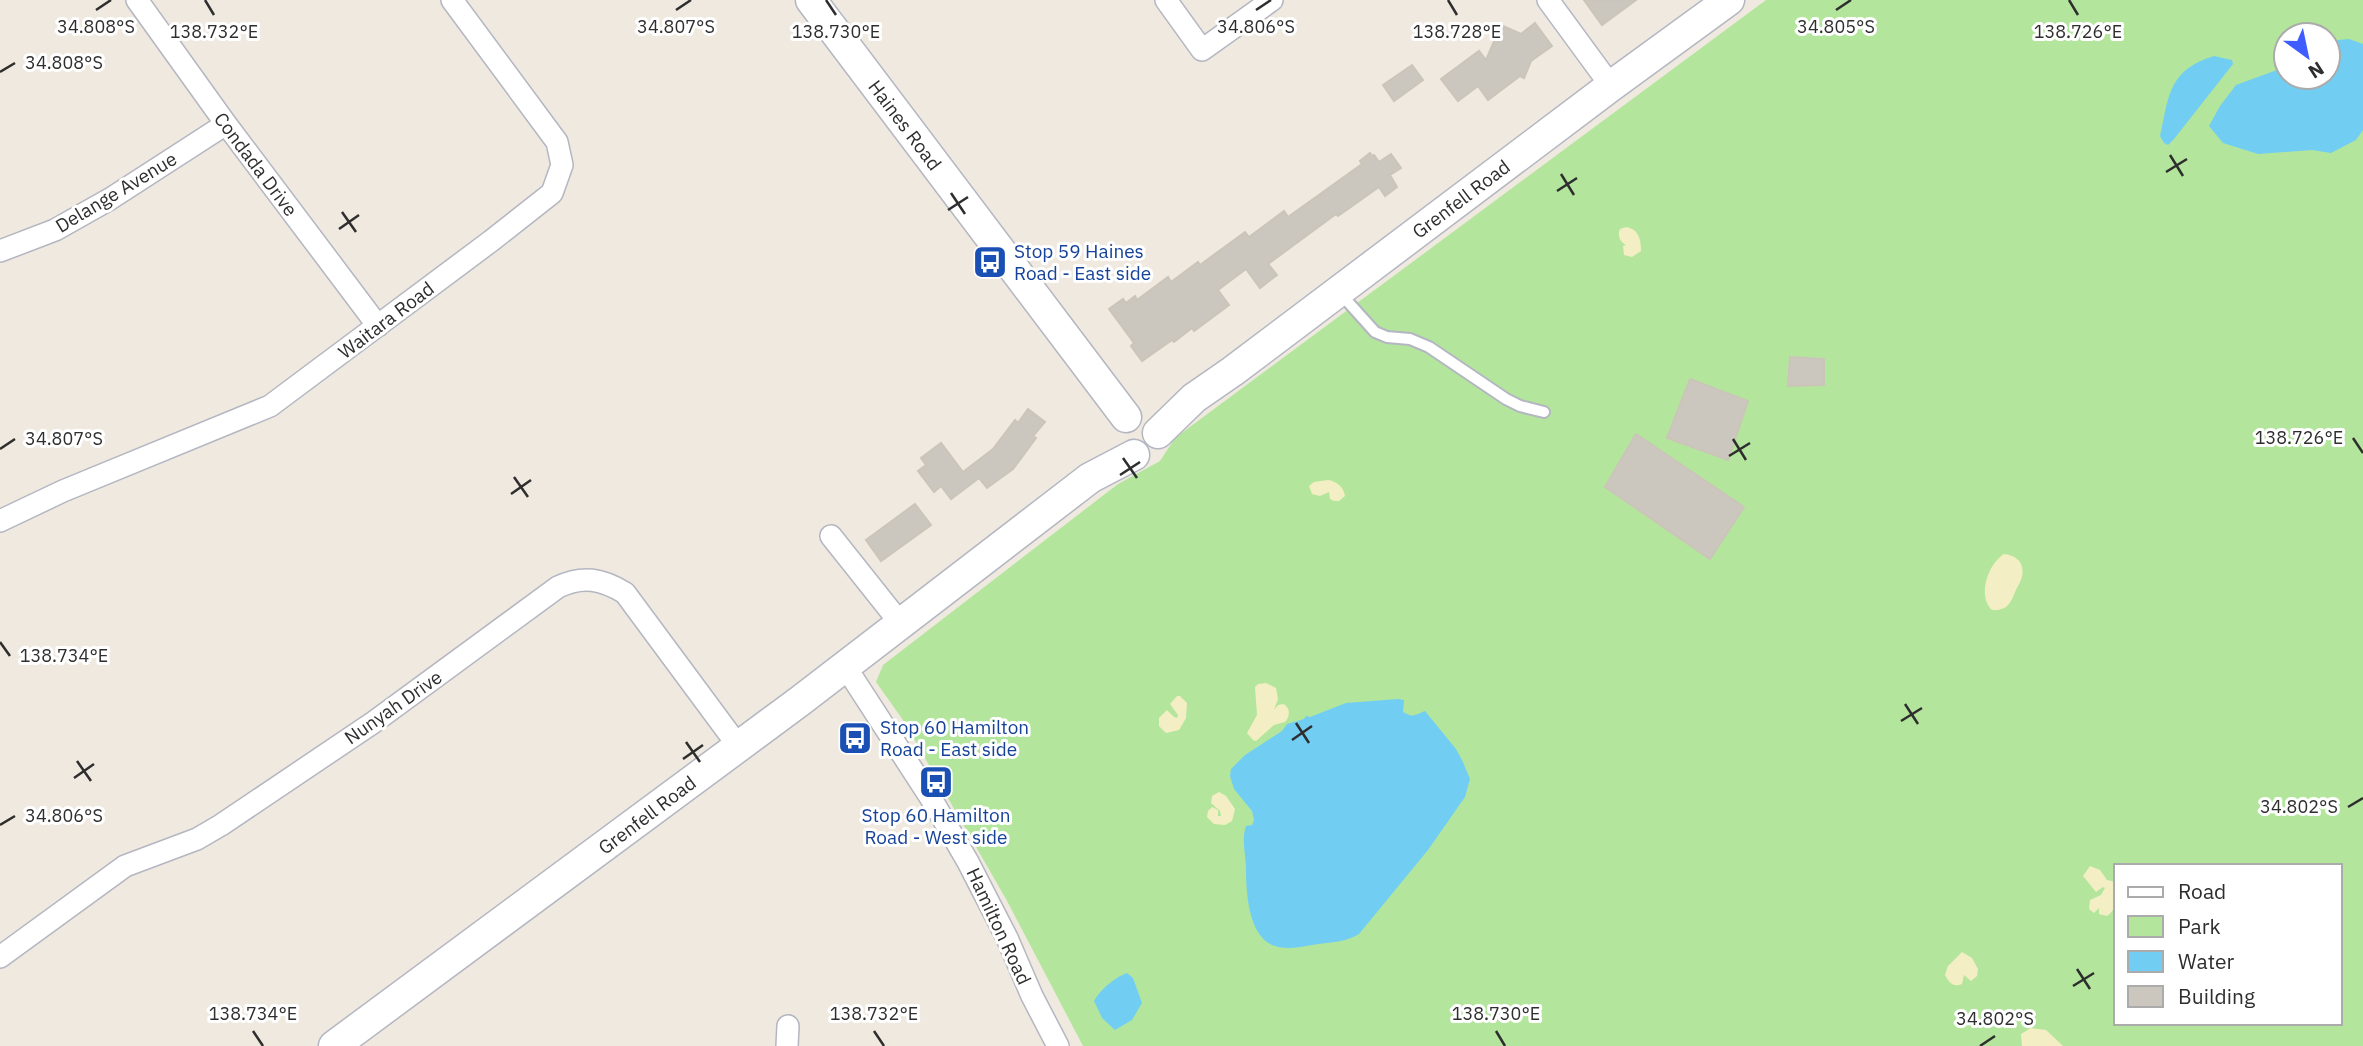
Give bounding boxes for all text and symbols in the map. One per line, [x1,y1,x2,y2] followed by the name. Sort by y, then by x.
[57,15,135,38] text: 34.808°S
[637,15,715,38] text: 34.807°S
[1217,15,1295,38] text: 34.806°S
[1797,15,1875,38] text: 34.805°S
[170,20,258,43] text: 138.732°E
[792,20,880,43] text: 138.730°E
[1413,20,1501,43] text: 138.728°E
[2034,20,2122,43] text: 138.726°E
[2272,21,2342,91] north arrow
[25,51,103,74] text: 34.808°S
[2304,56,2329,84] text: N
[863,75,947,175] street label: Haines Road
[209,107,303,221] street label: Condada Drive
[51,146,181,238] street label: Delange Avenue
[1407,154,1515,244] street label: Grenfell Road
[1014,239,1151,285] place label: Stop 59 Haines Road - East side
[971,243,1009,281] bus stop icon: Stop 59 Haines Road - East side
[333,276,439,364] street label: Waitara Road
[2255,426,2343,449] text: 138.726°E
[25,427,103,450] text: 34.807°S
[20,644,108,667] text: 138.734°E
[340,665,446,749] street label: Nunyah Drive
[880,715,1029,761] place label: Stop 60 Hamilton Road - East side
[836,719,874,757] bus stop icon: Stop 60 Hamilton Road - East side
[917,763,955,801] bus stop icon: Stop 60 Hamilton Road - West side
[593,770,701,860] street label: Grenfell Road
[2260,795,2338,818] text: 34.802°S
[861,803,1011,849] place label: Stop 60 Hamilton Road - West side
[25,804,103,827] text: 34.806°S
[961,864,1037,988] street label: Hamilton Road
[2114,864,2342,1025] legend
[2178,877,2226,905] text: Road
[2178,912,2221,940] text: Park
[2178,947,2235,975] text: Water
[2178,982,2255,1010] text: Building
[209,1002,297,1025] text: 138.734°E
[830,1002,918,1025] text: 138.732°E
[1452,1002,1540,1025] text: 138.730°E
[1956,1007,2034,1030] text: 34.802°S

